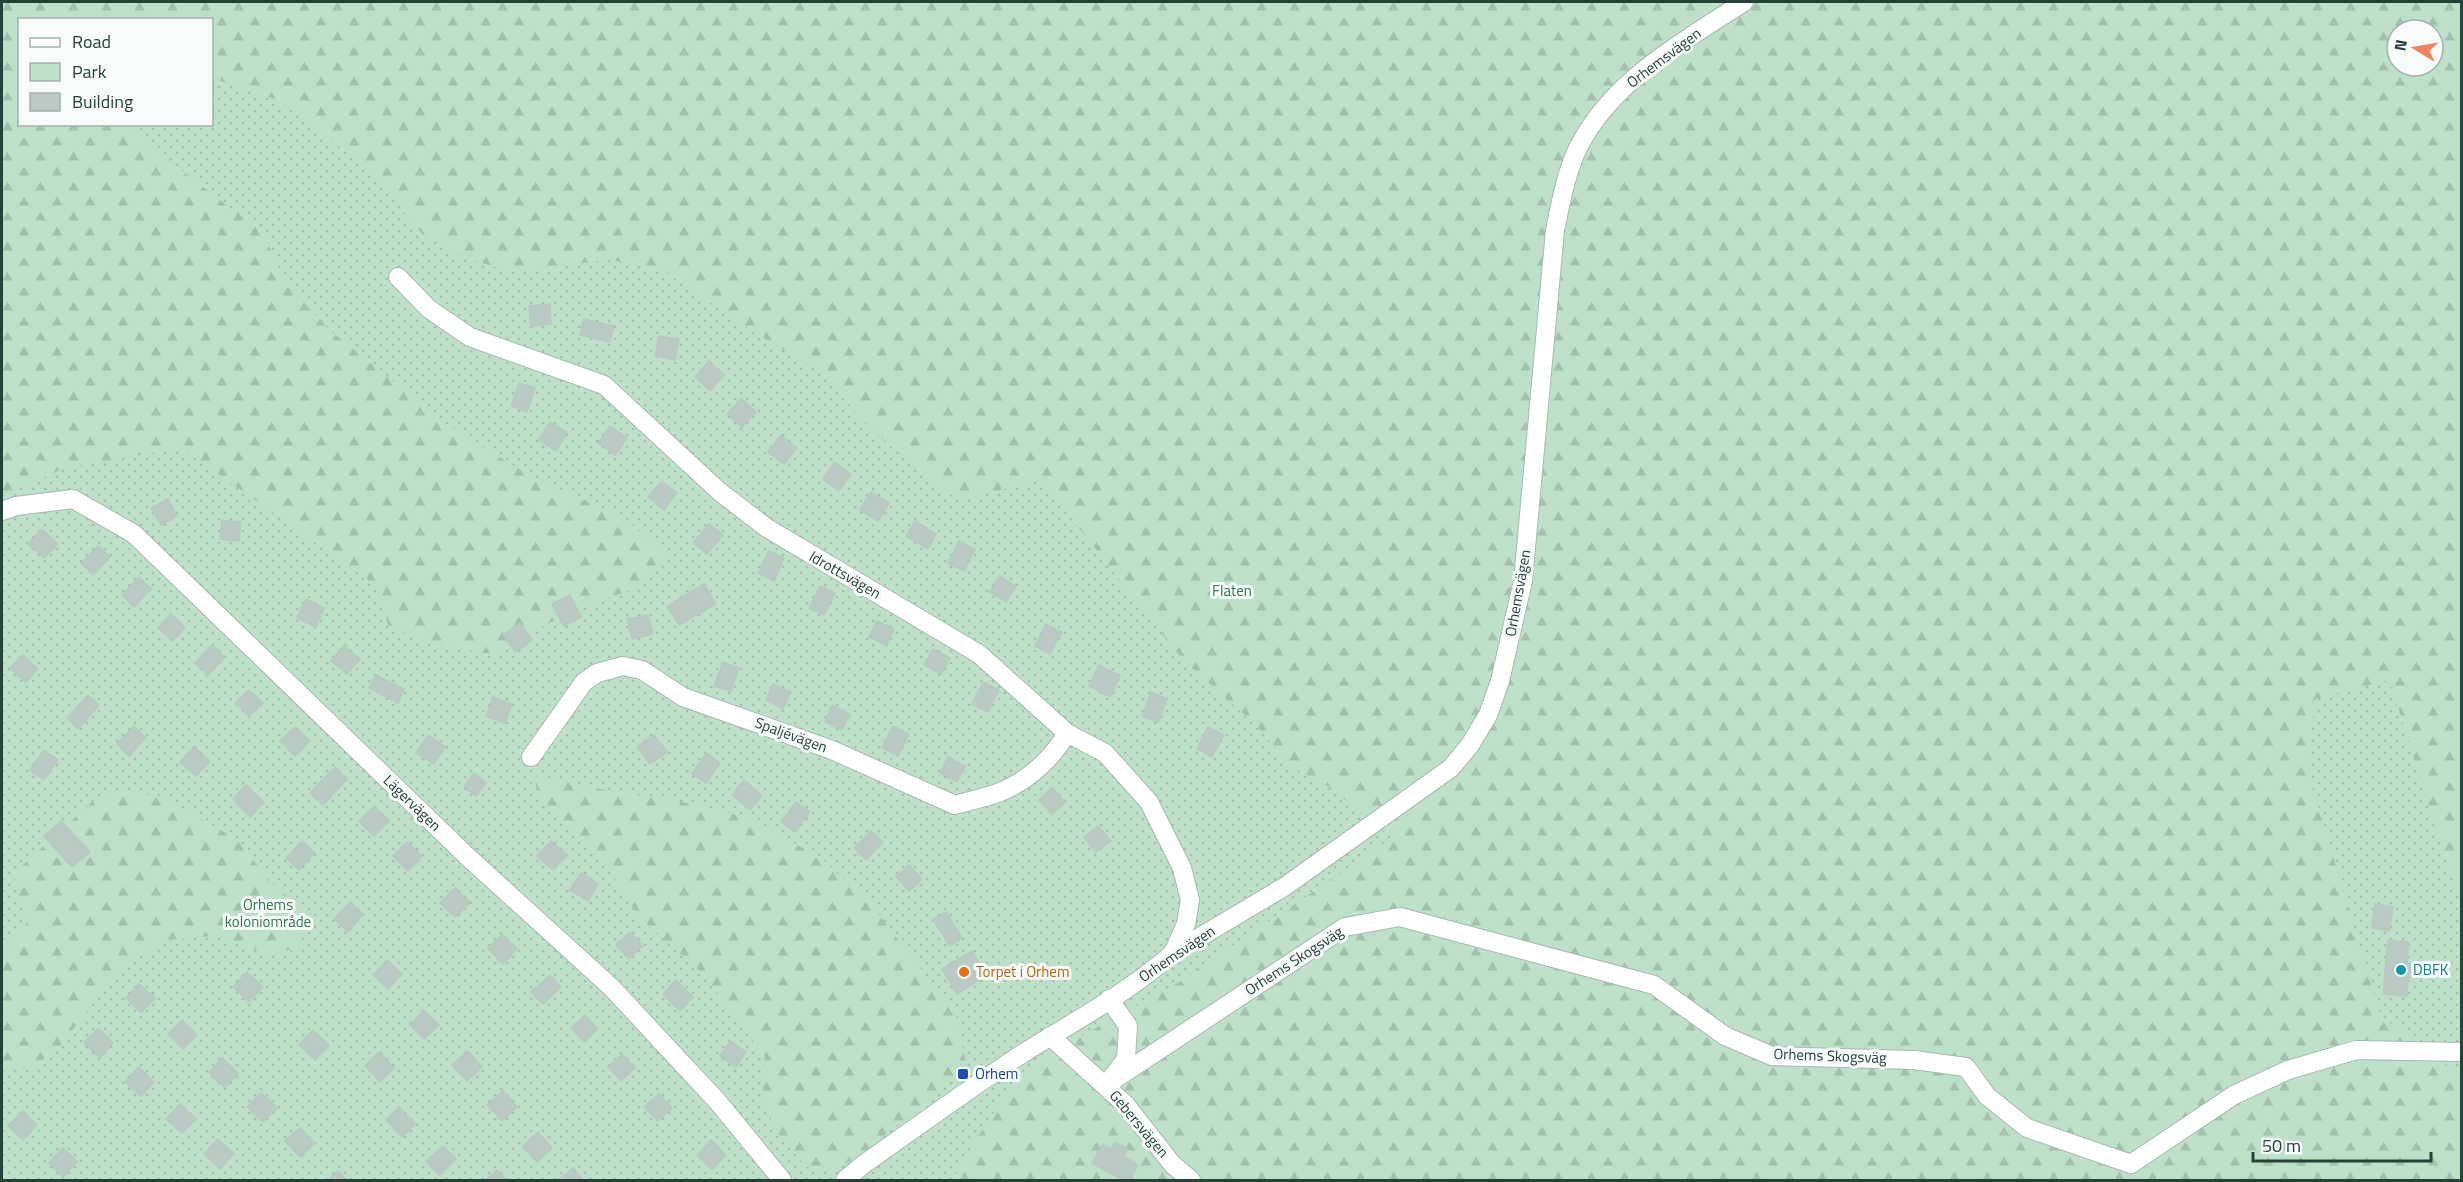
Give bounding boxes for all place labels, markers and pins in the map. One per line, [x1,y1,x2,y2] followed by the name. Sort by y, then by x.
[2413,958,2449,981] place label: DBFK
[976,960,1069,983] place label: Torpet i Orhem
[2394,963,2408,977] marker: DBFK
[957,965,971,979] marker: Torpet i Orhem
[975,1062,1018,1085] place label: Orhem
[956,1067,970,1081] marker: Orhem

